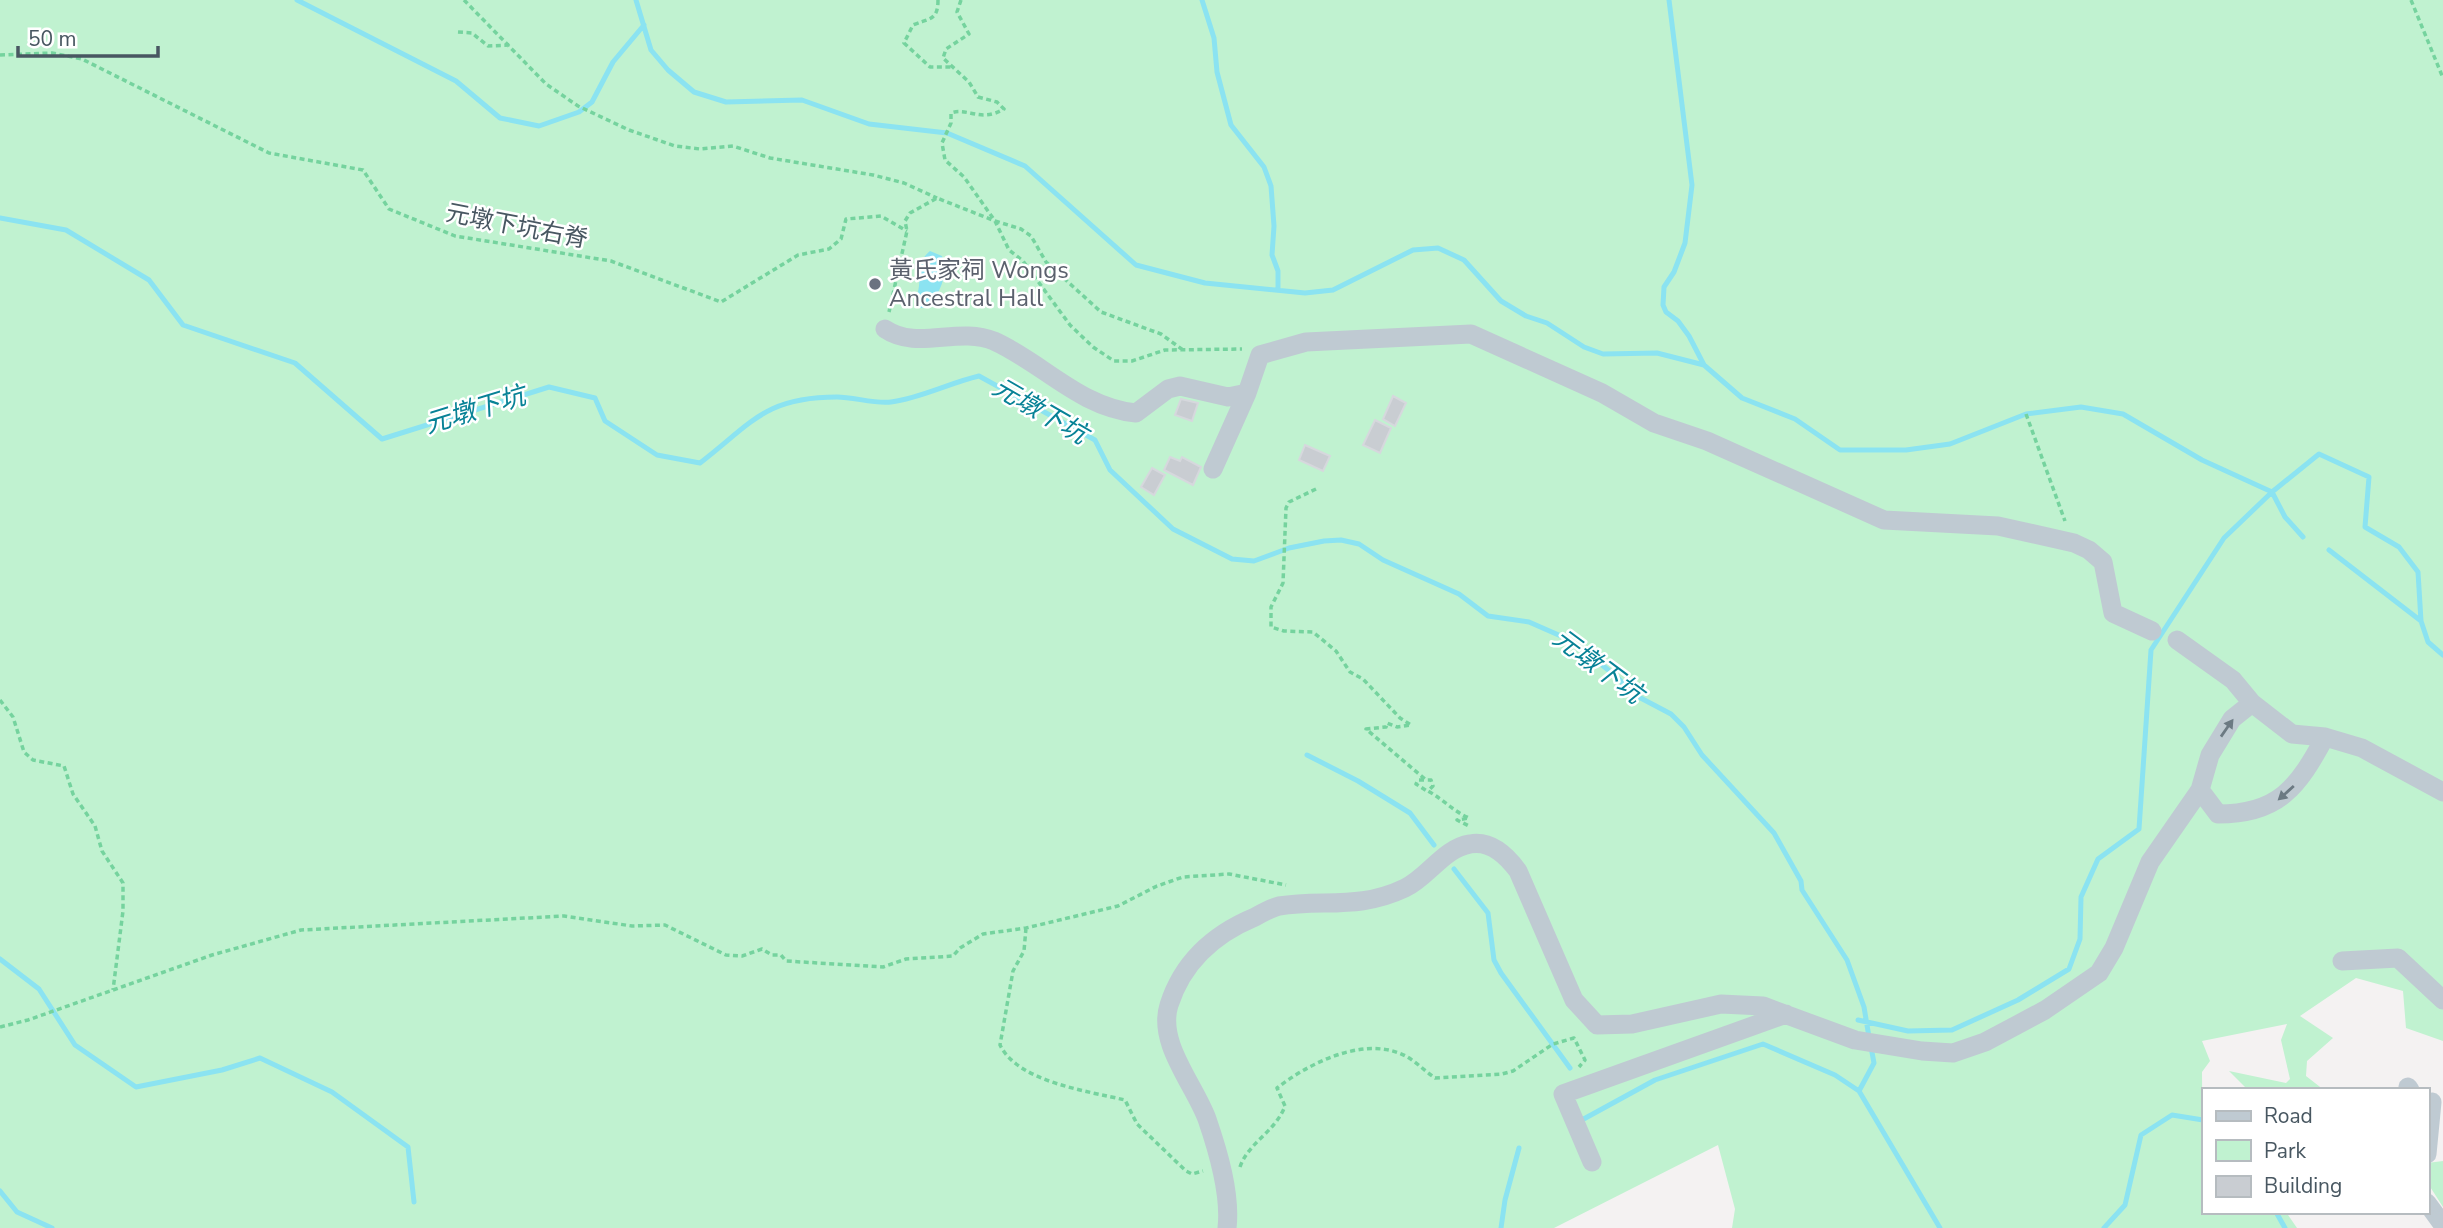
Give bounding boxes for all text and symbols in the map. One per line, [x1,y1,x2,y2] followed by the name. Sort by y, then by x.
[18,14,158,58] scale bar
[28,25,77,53] text: 50 m
[443,197,591,255] street label: 元墩下坑右脊
[889,254,1069,314] place label: 黃氏家祠 Wongs Ancestral Hall
[867,276,883,292] marker: 黃氏家祠 Wongs Ancestral Hall
[986,370,1097,454] water label: 元墩下坑
[420,377,534,442] water label: 元墩下坑
[1546,621,1653,714] water label: 元墩下坑
[2220,719,2234,737] one-way arrow
[2277,785,2295,801] one-way arrow
[2202,1088,2429,1214] legend
[2264,1102,2313,1130] text: Road
[2264,1137,2306,1165] text: Park
[2264,1172,2342,1200] text: Building

